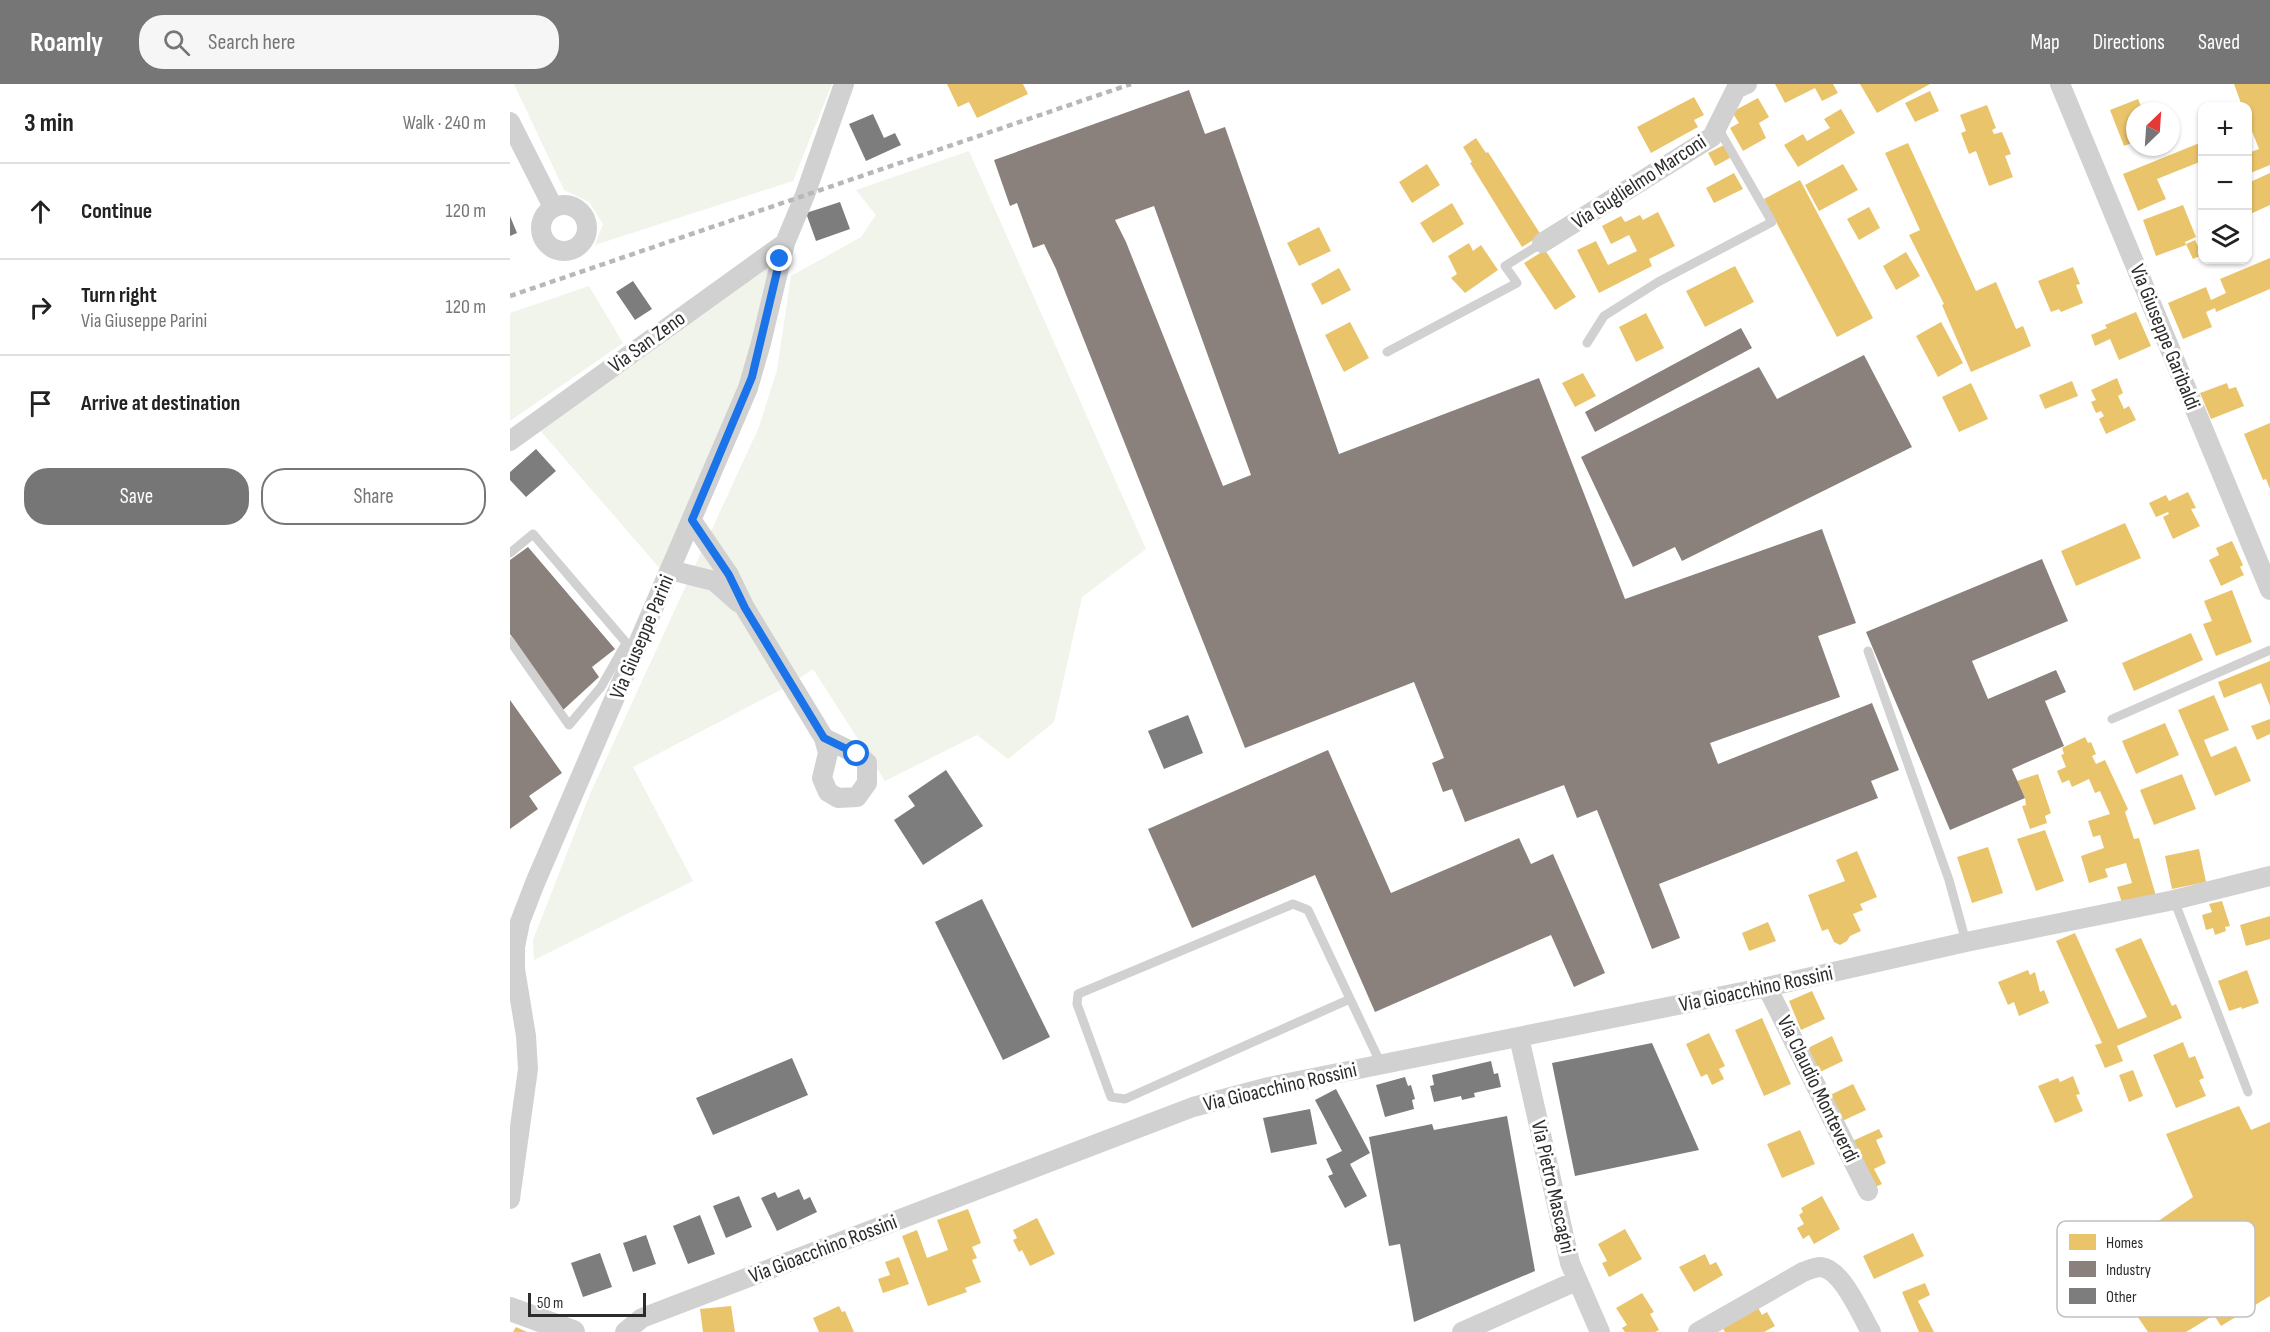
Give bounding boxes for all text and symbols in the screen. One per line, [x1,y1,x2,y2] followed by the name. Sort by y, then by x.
[139,15,559,69] search box
[30,26,103,59] text: Roamly
[160,26,193,59] icon: search
[208,29,295,56] text: Search here
[2030,30,2060,55] text: Map
[2093,30,2165,55] text: Directions
[2198,30,2240,55] text: Saved
[2126,102,2180,156] north arrow
[2198,102,2252,264] map controls
[2198,102,2252,156] button: +
[24,108,74,139] text: 3 min
[403,111,486,135] text: Walk · 240 m
[1567,129,1711,235] street label: Via Guglielmo Marconi
[2198,156,2252,210] button: −
[24,195,57,228] icon: ahead
[81,198,152,225] text: Continue
[446,199,486,223] text: 120 m
[2198,210,2252,264] button: layers
[766,245,792,271] route end
[2124,261,2206,413] street label: Via Giuseppe Garibaldi
[81,282,157,309] text: Turn right
[24,291,57,324] icon: right
[446,295,486,319] text: 120 m
[604,306,690,378] street label: Via San Zeno
[81,309,207,333] text: Via Giuseppe Parini
[24,387,57,420] icon: arrive
[81,390,240,417] text: Arrive at destination
[24,468,249,525] button: Save
[261,468,486,525] button: Share
[605,571,679,703] street label: Via Giuseppe Parini
[843,740,869,766] route start
[1677,961,1835,1017] street label: Via Gioacchino Rossini
[1772,1012,1864,1166] street label: Via Claudio Monteverdi
[1201,1057,1359,1117] street label: Via Gioacchino Rossini
[1526,1118,1580,1256] street label: Via Pietro Mascagni
[745,1209,901,1289] street label: Via Gioacchino Rossini
[2057,1221,2255,1317] legend
[2106,1234,2143,1253] text: Homes
[2106,1261,2151,1280] text: Industry
[2106,1288,2137,1307] text: Other
[528,1290,646,1318] scale bar
[537,1294,563,1313] text: 50 m

